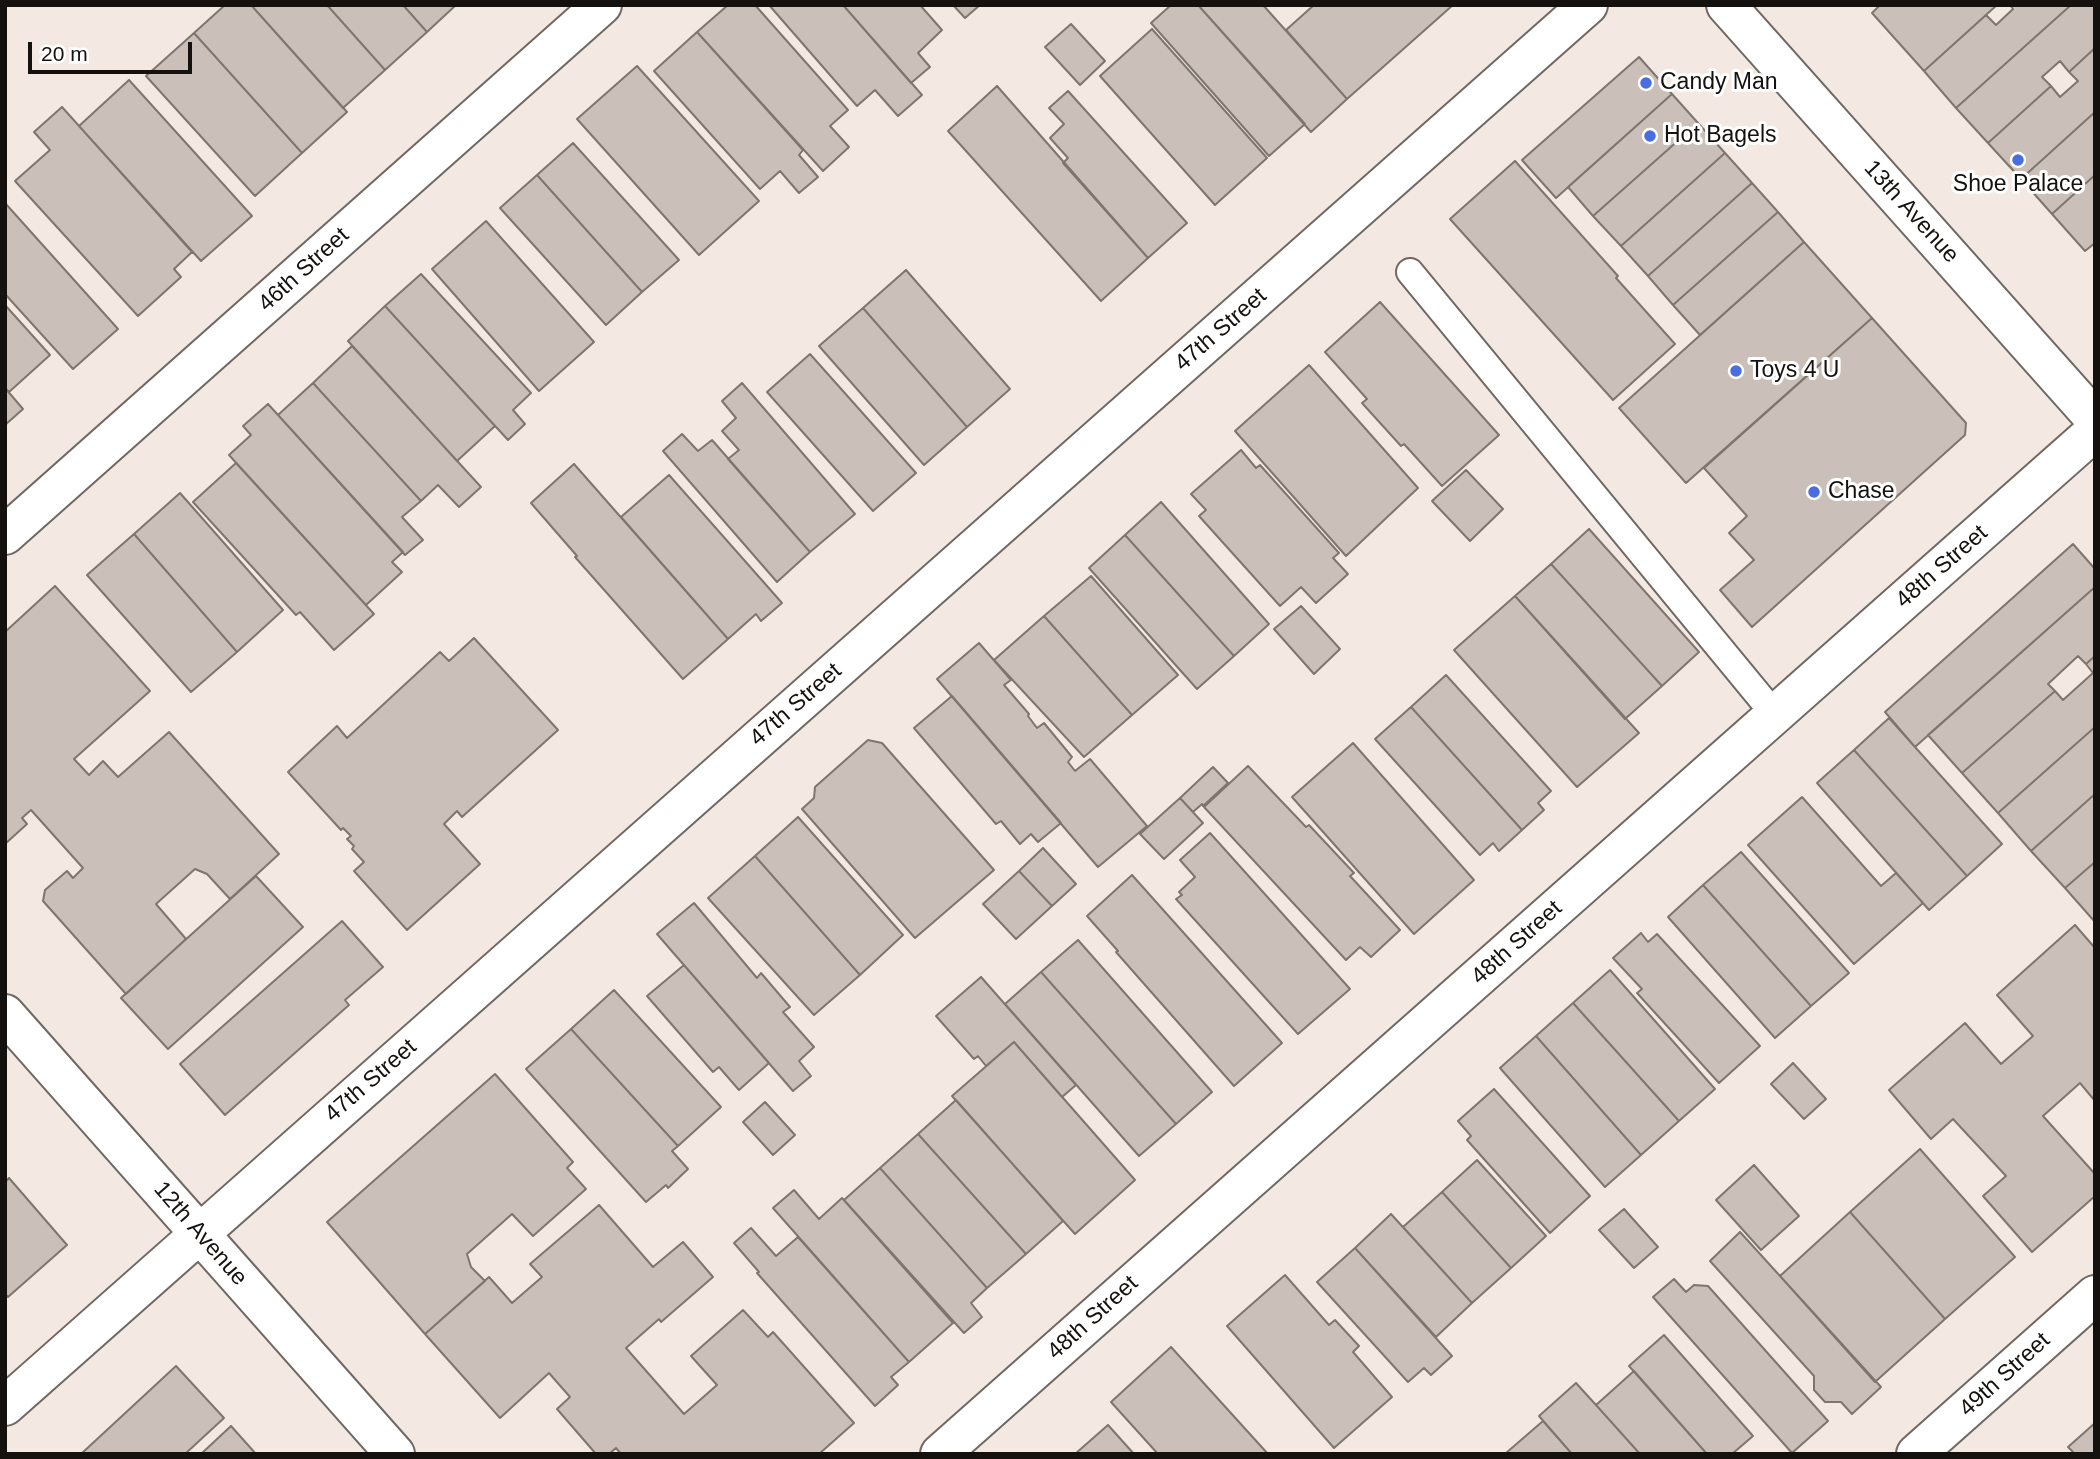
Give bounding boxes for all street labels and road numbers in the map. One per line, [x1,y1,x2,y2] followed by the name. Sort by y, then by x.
[1858,155,1964,269] street label: 13th Avenue
[253,222,355,318] street label: 46th Street
[1169,283,1273,377] street label: 47th Street
[1890,520,1994,614] street label: 48th Street
[744,658,848,752] street label: 47th Street
[1466,895,1568,991] street label: 48th Street
[319,1034,423,1128] street label: 47th Street
[147,1176,253,1292] street label: 12th Avenue
[1042,1270,1144,1366] street label: 48th Street
[1954,1327,2056,1423] street label: 49th Street

